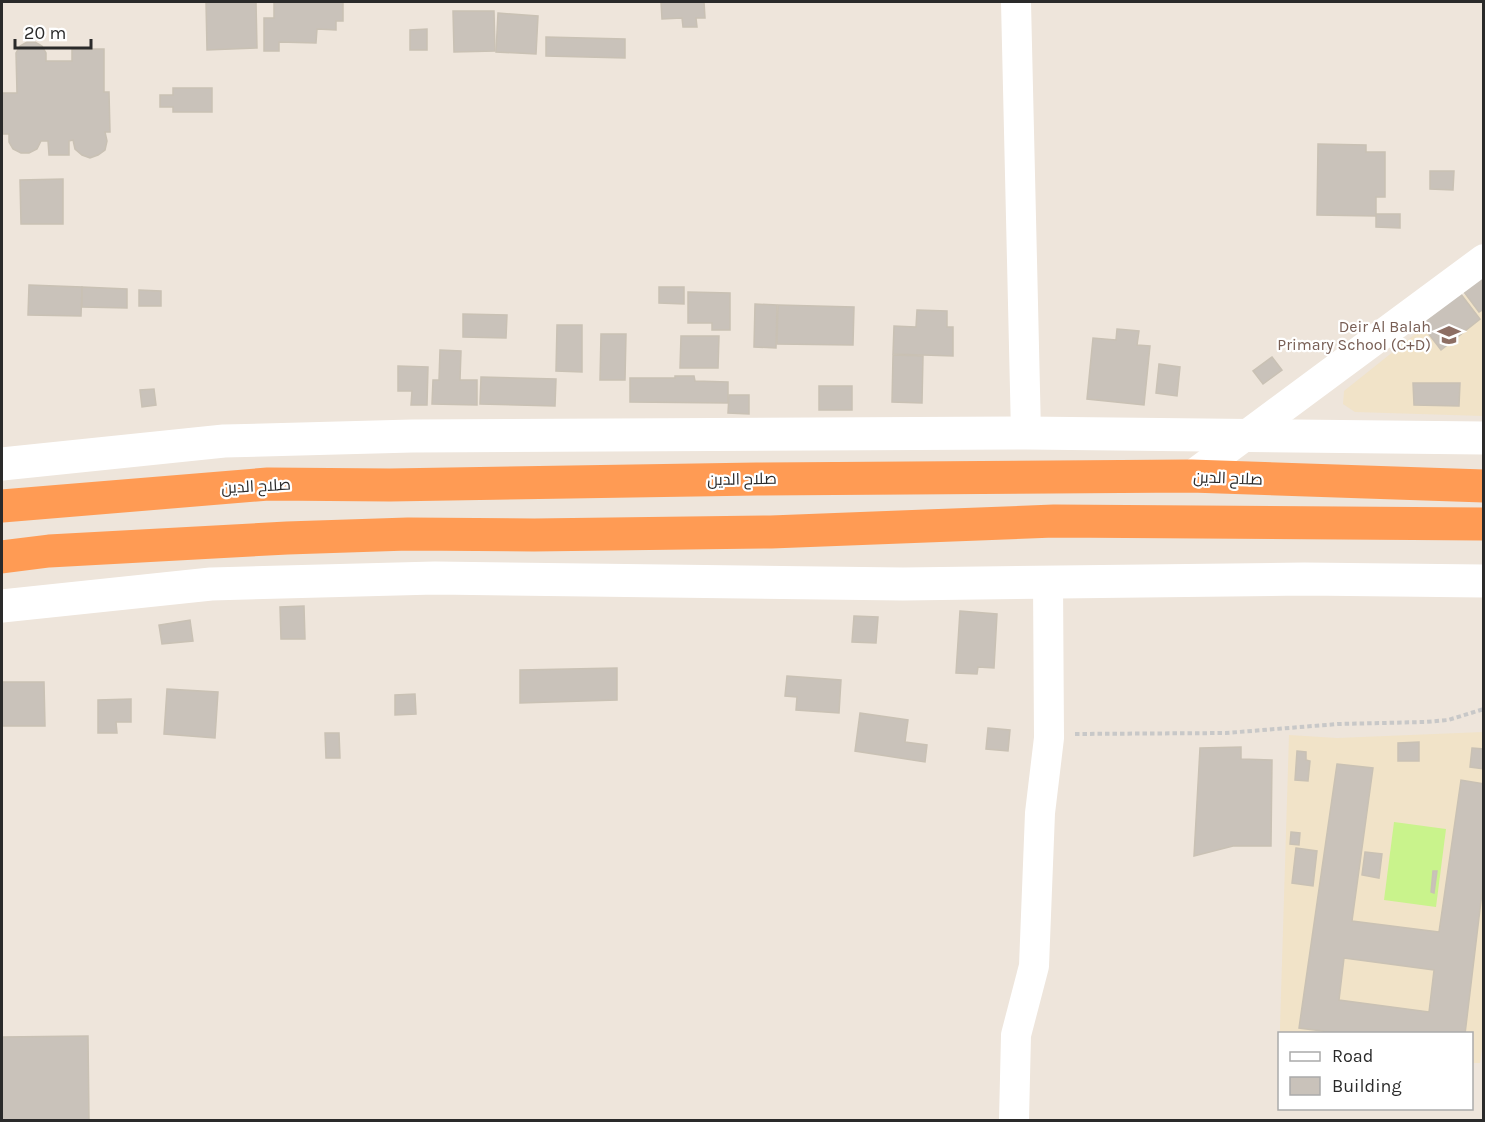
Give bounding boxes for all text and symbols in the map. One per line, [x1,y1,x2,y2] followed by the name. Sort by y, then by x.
[15,12,92,50] scale bar
[24,22,66,44] text: 20 m
[1277,317,1431,354] place label: Deir Al Balah Primary School (C+D)
[1436,322,1462,348] school or university icon: Deir Al Balah Primary School (C+D)
[1193,467,1263,491] street label: صلاح الدين
[707,469,777,491] street label: صلاح الدين
[221,475,291,499] street label: صلاح الدين
[1278,1032,1473,1110] legend
[1332,1045,1373,1067] text: Road
[1332,1075,1402,1097] text: Building

